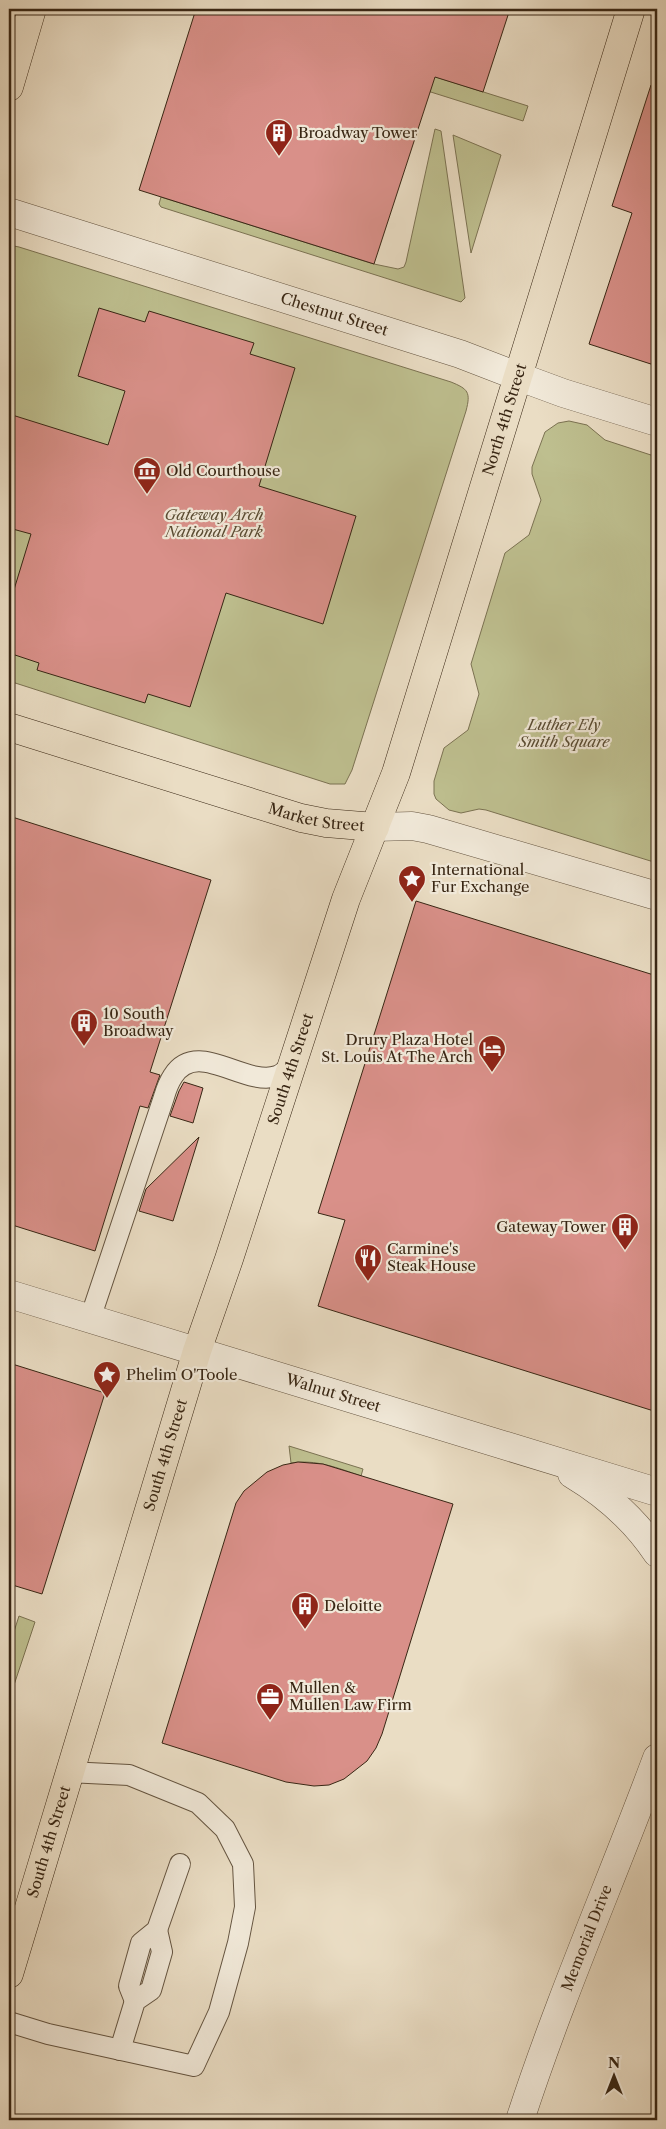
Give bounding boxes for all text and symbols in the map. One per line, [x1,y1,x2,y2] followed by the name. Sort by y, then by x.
[264,118,294,157] building icon: Broadway Tower
[298,123,418,142] place label: Broadway Tower
[278,288,391,340] street label: Chestnut Street
[478,360,531,478] street label: North 4th Street
[132,456,162,495] museum icon: Old Courthouse
[166,461,280,480] place label: Old Courthouse
[164,505,264,541] park label: Gateway Arch National Park
[518,715,610,751] park label: Luther Ely Smith Square
[266,798,366,835] street label: Market Street
[431,860,530,896] place label: International Fur Exchange
[397,864,427,903] place icon: International Fur Exchange
[103,1004,174,1040] place label: 10 South Broadway
[69,1008,99,1047] building icon: 10 South Broadway
[263,1010,317,1127] street label: South 4th Street
[321,1030,474,1066] place label: Drury Plaza Hotel St. Louis At The Arch
[477,1034,507,1073] hotel icon: Drury Plaza Hotel St. Louis At The Arch
[610,1212,640,1251] building icon: Gateway Tower
[496,1217,607,1236] place label: Gateway Tower
[387,1239,476,1275] place label: Carmine's Steak House
[353,1243,383,1282] restaurant icon: Carmine's Steak House
[92,1360,122,1399] place icon: Phelim O'Toole
[126,1365,237,1384] place label: Phelim O'Toole
[283,1369,384,1416] street label: Walnut Street
[139,1396,191,1513] street label: South 4th Street
[290,1591,320,1630] building icon: Deloitte
[324,1596,382,1615] place label: Deloitte
[289,1678,412,1714] place label: Mullen & Mullen Law Firm
[255,1682,285,1721] office icon: Mullen & Mullen Law Firm
[23,1783,74,1900] street label: South 4th Street
[557,1882,616,1994] street label: Memorial Drive
[588,2052,638,2102] north arrow
[608,2054,620,2072] text: N

